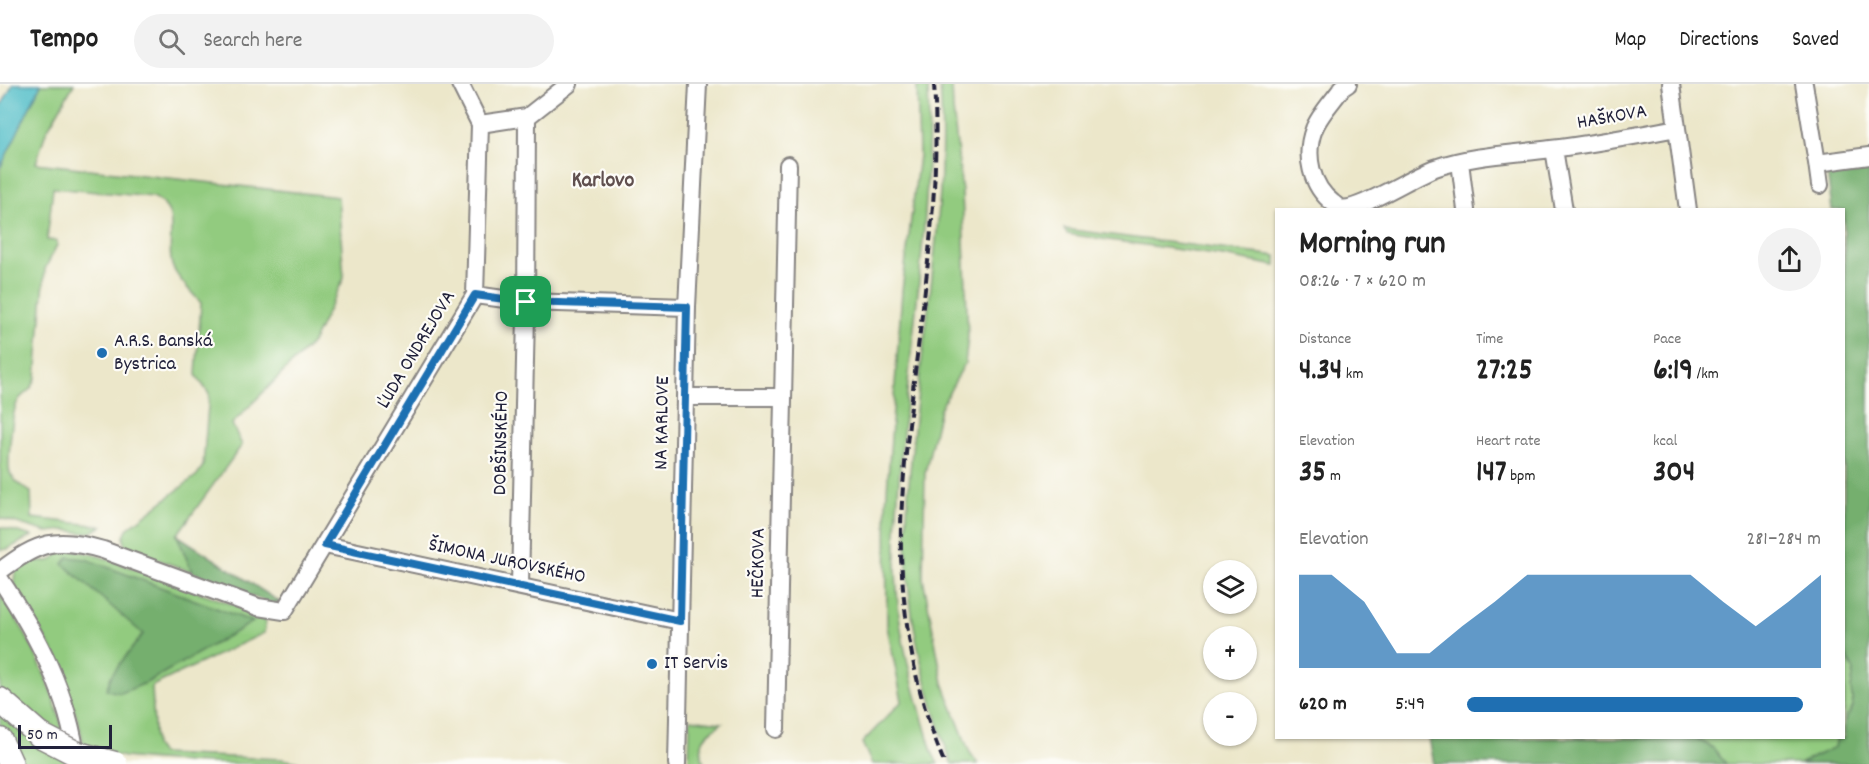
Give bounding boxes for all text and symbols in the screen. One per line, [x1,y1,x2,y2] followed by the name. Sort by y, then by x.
[134,14,554,68] search box
[30,21,98,61] text: Tempo
[155,25,188,58] icon: search
[203,26,303,57] text: Search here
[1615,26,1646,56] text: Map
[1679,26,1759,56] text: Directions
[1792,26,1839,56] text: Saved
[1575,98,1649,138] street label: HAŠKOVA
[572,166,635,197] district label: Karlovo
[1299,222,1446,269] text: Morning run
[1758,228,1821,291] button: share
[1299,268,1426,296] text: 08:26 · 7 × 620 m
[500,276,551,327] pin
[509,285,542,318] icon: arrive
[371,286,463,414] street label: ĽUDA ONDREJOVA
[114,328,213,379] place label: A.R.S. Banská Bystrica
[1299,328,1351,351] text: Distance
[1476,328,1503,351] text: Time
[1653,328,1681,351] text: Pace
[95,346,109,360] marker: A.R.S. Banská Bystrica
[1299,351,1342,394] text: 4.34
[1476,351,1533,394] text: 27:25
[1653,351,1693,394] text: 6:19
[1342,363,1363,386] text: km
[1693,363,1719,386] text: /km
[648,376,678,470] street label: NA KARLOVE
[487,391,517,495] street label: DOBŠINSKÉHO
[1299,430,1355,453] text: Elevation
[1476,430,1541,453] text: Heart rate
[1653,430,1677,453] text: kcal
[1299,453,1326,496] text: 35
[1476,453,1507,496] text: 147
[1653,453,1695,496] text: 304
[1326,465,1341,488] text: m
[1507,465,1535,488] text: bpm
[1299,526,1369,554] text: Elevation
[1747,526,1821,554] text: 281–284 m
[744,527,774,598] street label: HEČKOVA
[426,532,588,592] street label: ŠIMONA JUROVSKÉHO
[1203,560,1257,746] map controls
[1203,560,1257,614] button: layers
[1203,626,1257,680] button: +
[664,650,728,678] place label: IT Servis
[645,657,659,671] marker: IT Servis
[1299,691,1347,719] text: 620 m
[1395,691,1425,719] text: 5:49
[1203,692,1257,746] button: −
[18,722,112,750] scale bar
[27,724,58,747] text: 50 m

